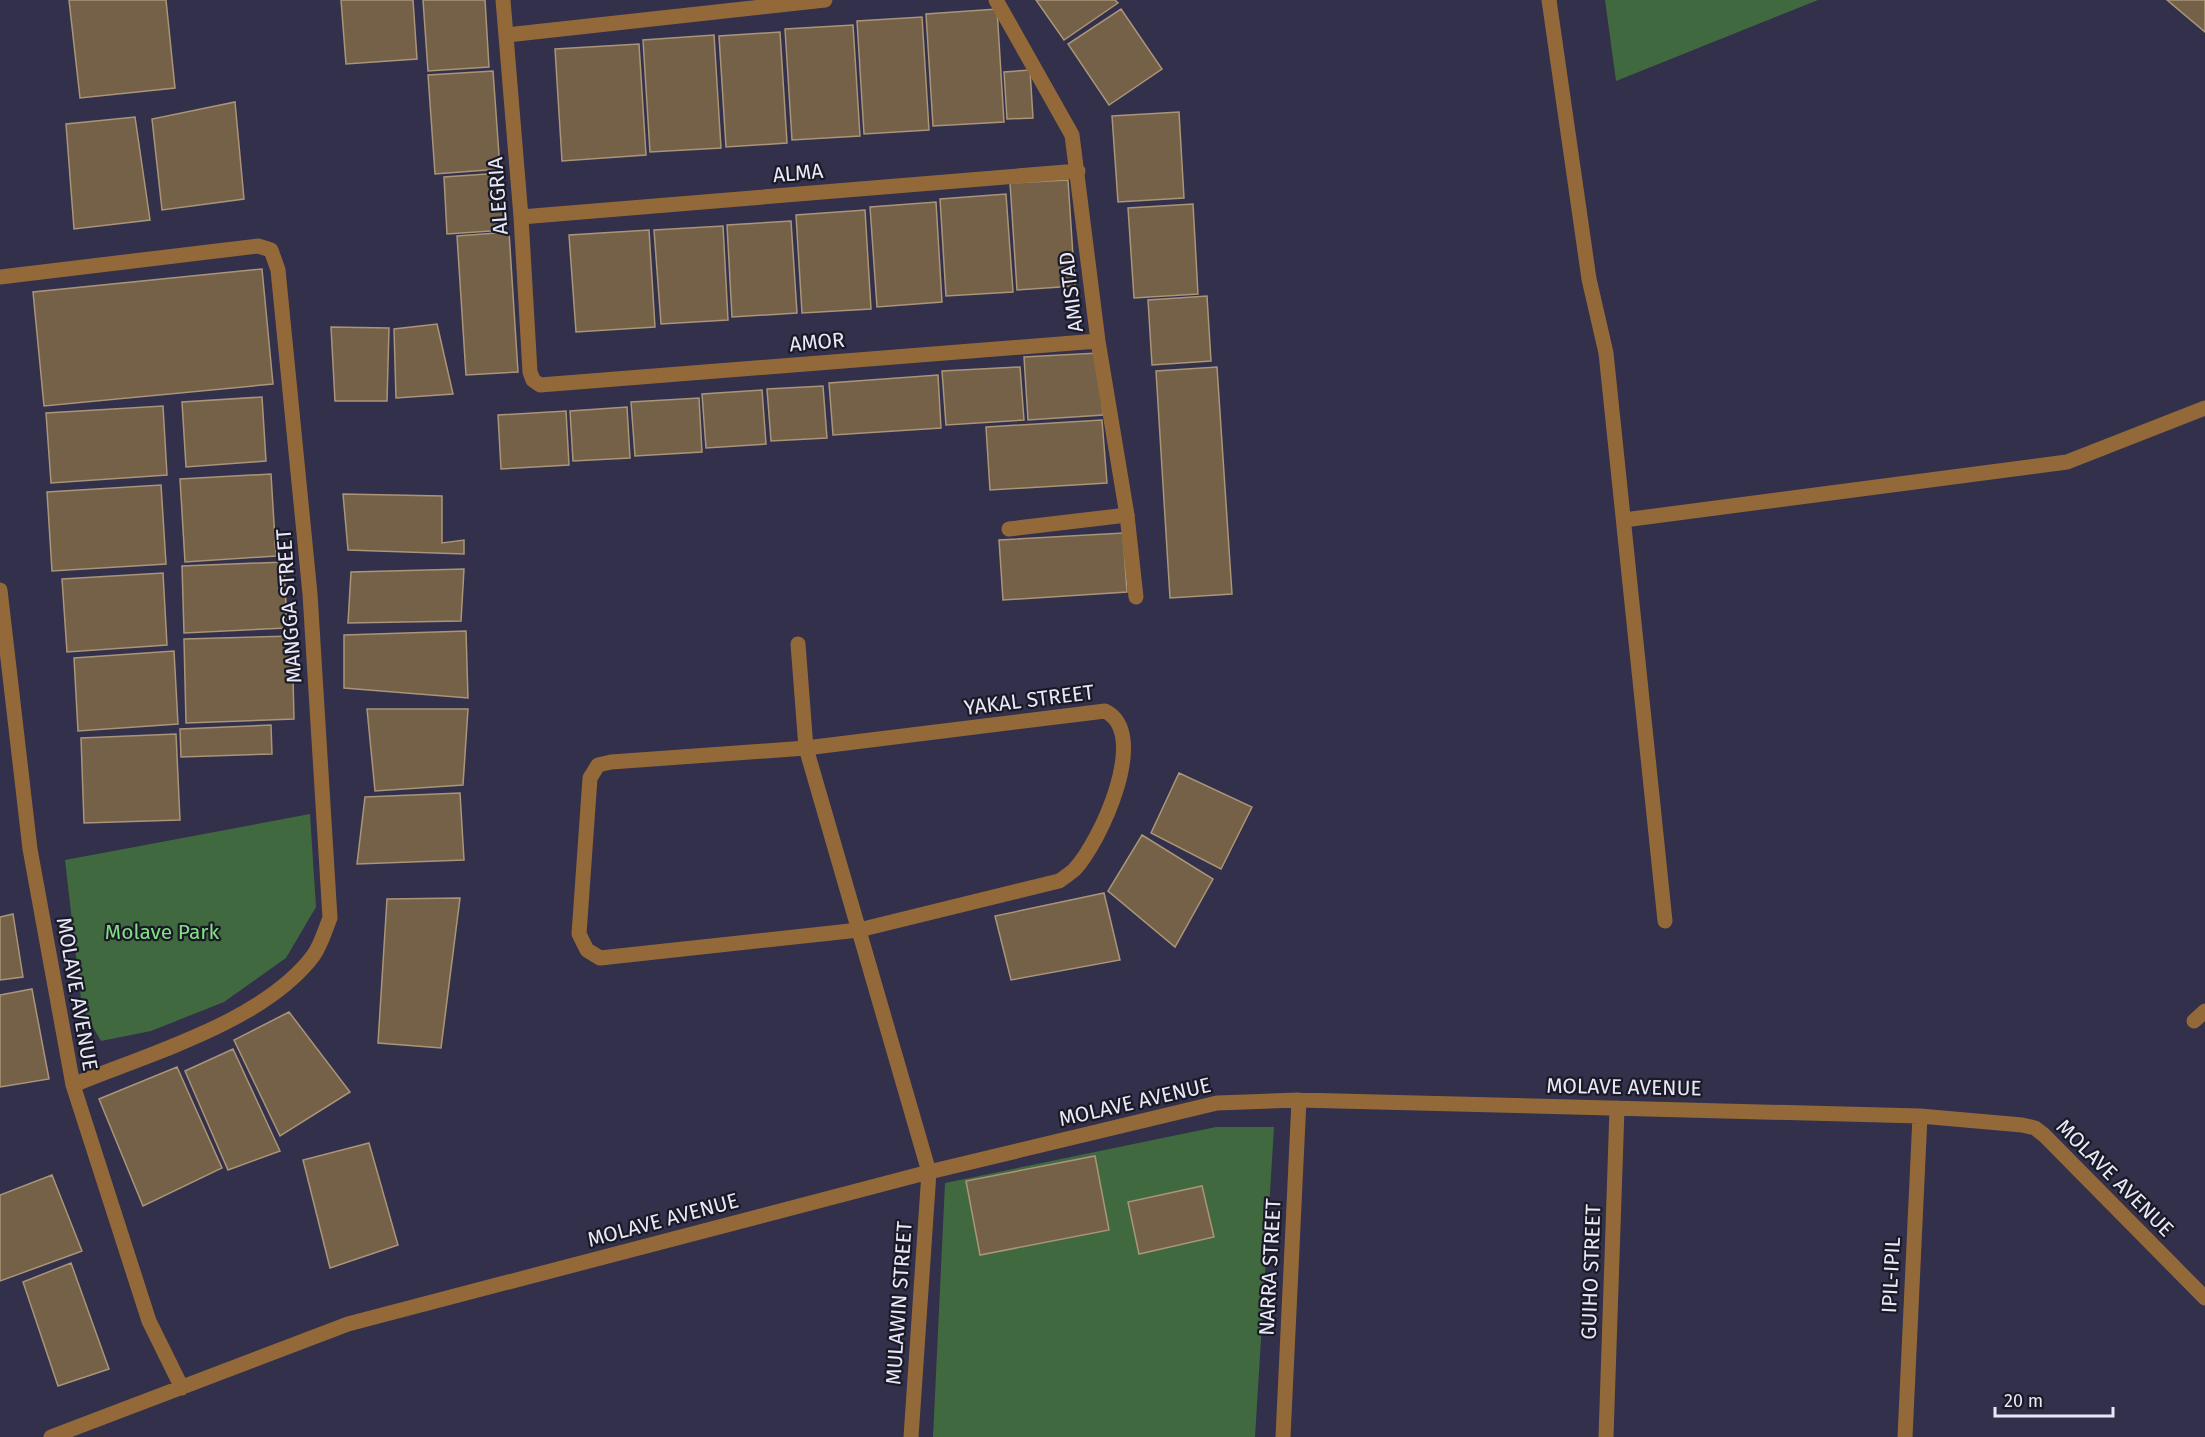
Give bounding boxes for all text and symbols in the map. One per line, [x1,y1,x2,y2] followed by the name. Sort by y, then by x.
[482,156,514,236] street label: ALEGRIA
[772,158,824,188] street label: ALMA
[1053,250,1089,334] street label: AMISTAD
[788,327,846,357] street label: AMOR
[271,528,307,684] street label: MANGGA STREET
[962,679,1096,721] street label: YAKAL STREET
[51,915,103,1073] street label: MOLAVE AVENUE
[105,919,219,945] park label: Molave Park
[1056,1072,1214,1132] street label: MOLAVE AVENUE
[1546,1073,1702,1101] street label: MOLAVE AVENUE
[2051,1114,2179,1242] street label: MOLAVE AVENUE
[585,1187,741,1253] street label: MOLAVE AVENUE
[1253,1198,1287,1336] street label: NARRA STREET
[1576,1204,1606,1340] street label: GUIHO STREET
[880,1220,918,1386] street label: MULAWIN STREET
[1876,1236,1906,1314] street label: IPIL-IPIL
[1995,1380,2114,1418] scale bar
[2004,1390,2043,1412] text: 20 m

